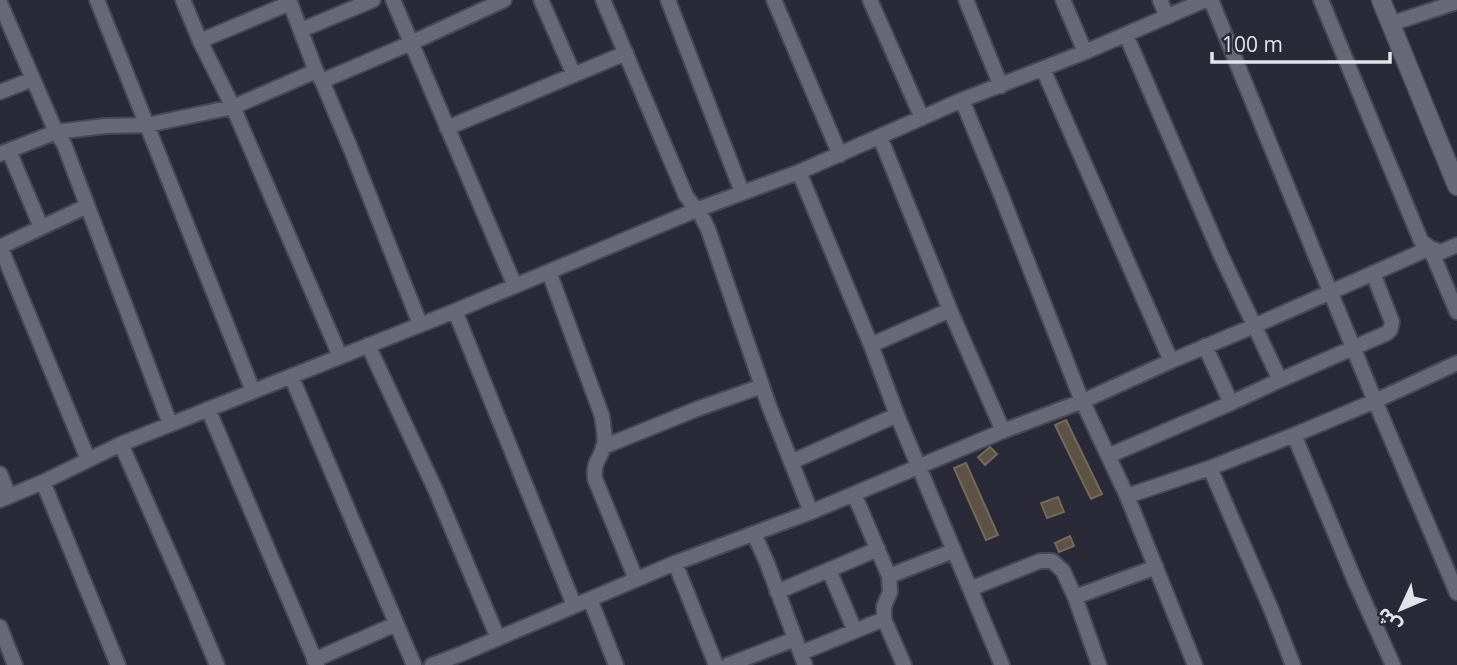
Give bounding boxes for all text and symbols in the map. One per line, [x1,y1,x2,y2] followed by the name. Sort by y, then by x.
[1212,21,1390,65] scale bar
[1222,30,1283,58] text: 100 m
[1366,574,1436,644] north arrow
[1370,602,1407,639] text: ش

